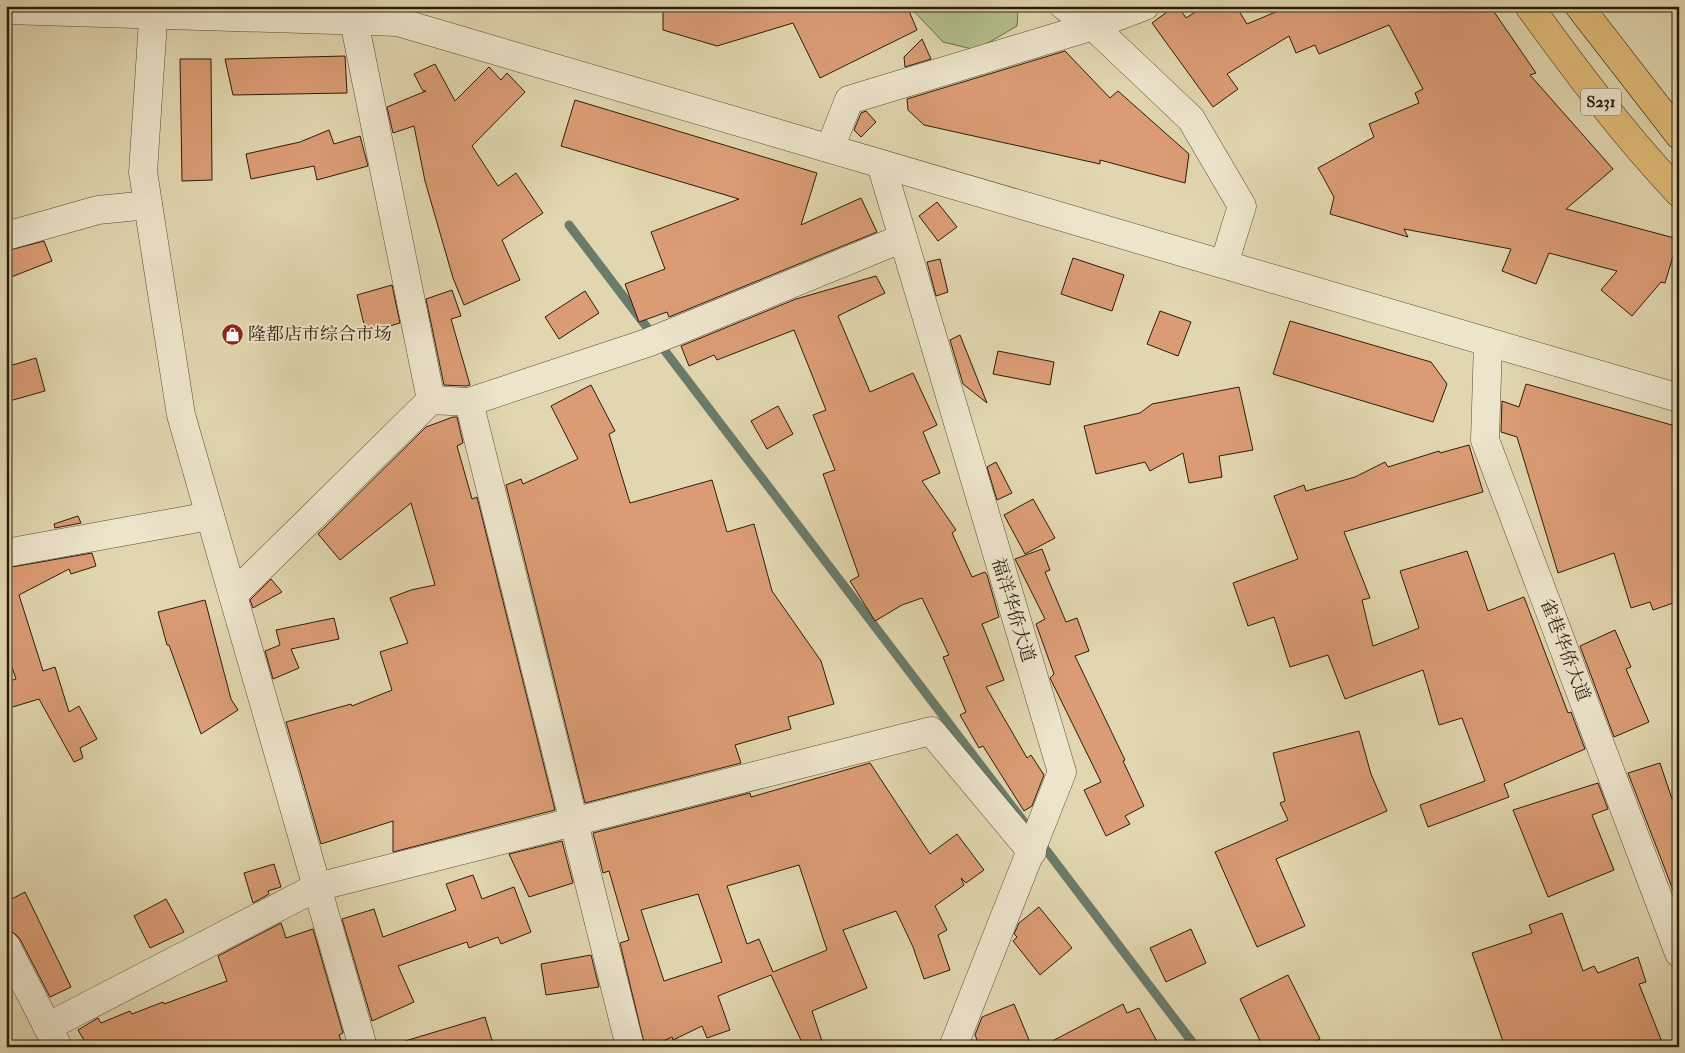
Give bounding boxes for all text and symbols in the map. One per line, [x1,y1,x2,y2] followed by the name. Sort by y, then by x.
[1581,88,1621,115] road number: S231
[220,322,244,346] shop icon: 隆都店市综合市场
[248,323,392,346] place label: 隆都店市综合市场
[986,555,1040,665] street label: 福洋华侨大道
[1535,595,1595,705] street label: 雀巷华侨大道

